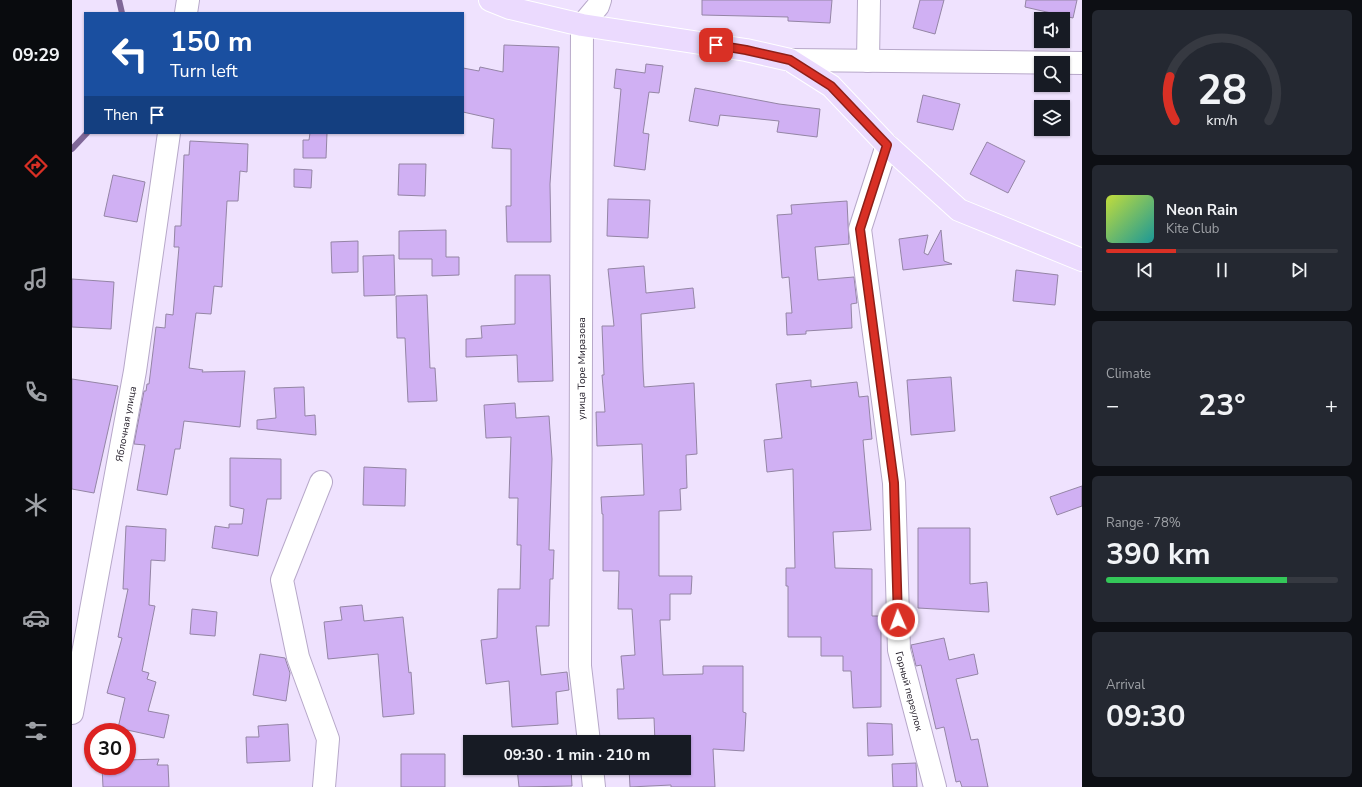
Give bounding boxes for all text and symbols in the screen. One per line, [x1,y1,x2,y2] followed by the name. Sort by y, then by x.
[1034,12,1070,136] map controls
[1034,12,1070,48] button: sound
[170,23,253,61] text: 150 m
[104,28,156,80] icon: left
[699,28,733,62] pin
[705,34,727,56] icon: arrive
[12,43,60,67] text: 09:29
[1034,56,1070,92] button: search
[170,59,238,83] text: Turn left
[1197,62,1247,119] text: 28
[1034,100,1070,136] button: layers
[146,104,168,126] icon: arrive
[104,105,138,125] text: Then
[1206,110,1238,129] text: km/h
[22,152,50,180] icon: directions
[1166,200,1238,220] text: Neon Rain
[1166,220,1219,238] text: Kite Club
[1134,259,1156,281] icon: previous
[1211,259,1233,281] icon: pause
[1288,259,1310,281] icon: next
[22,265,50,293] icon: music
[575,317,589,420] street label: улица Торе Миразова
[1106,365,1151,383] text: Climate
[22,378,50,406] icon: phone
[112,385,140,463] street label: Яблочная улица
[1198,385,1246,426] text: 23°
[1106,391,1119,421] text: −
[1325,391,1338,421] text: +
[22,491,50,519] icon: climate
[1106,514,1181,532] text: Range · 78%
[1106,534,1211,575] text: 390 km
[877,599,919,641] position arrow
[22,604,50,632] icon: car
[892,650,926,733] street label: Горный переулок
[1106,676,1145,694] text: Arrival
[1106,696,1185,737] text: 09:30
[22,717,50,745] icon: filters
[84,723,136,775] speed limit sign: 30
[504,745,650,765] text: 09:30 · 1 min · 210 m

